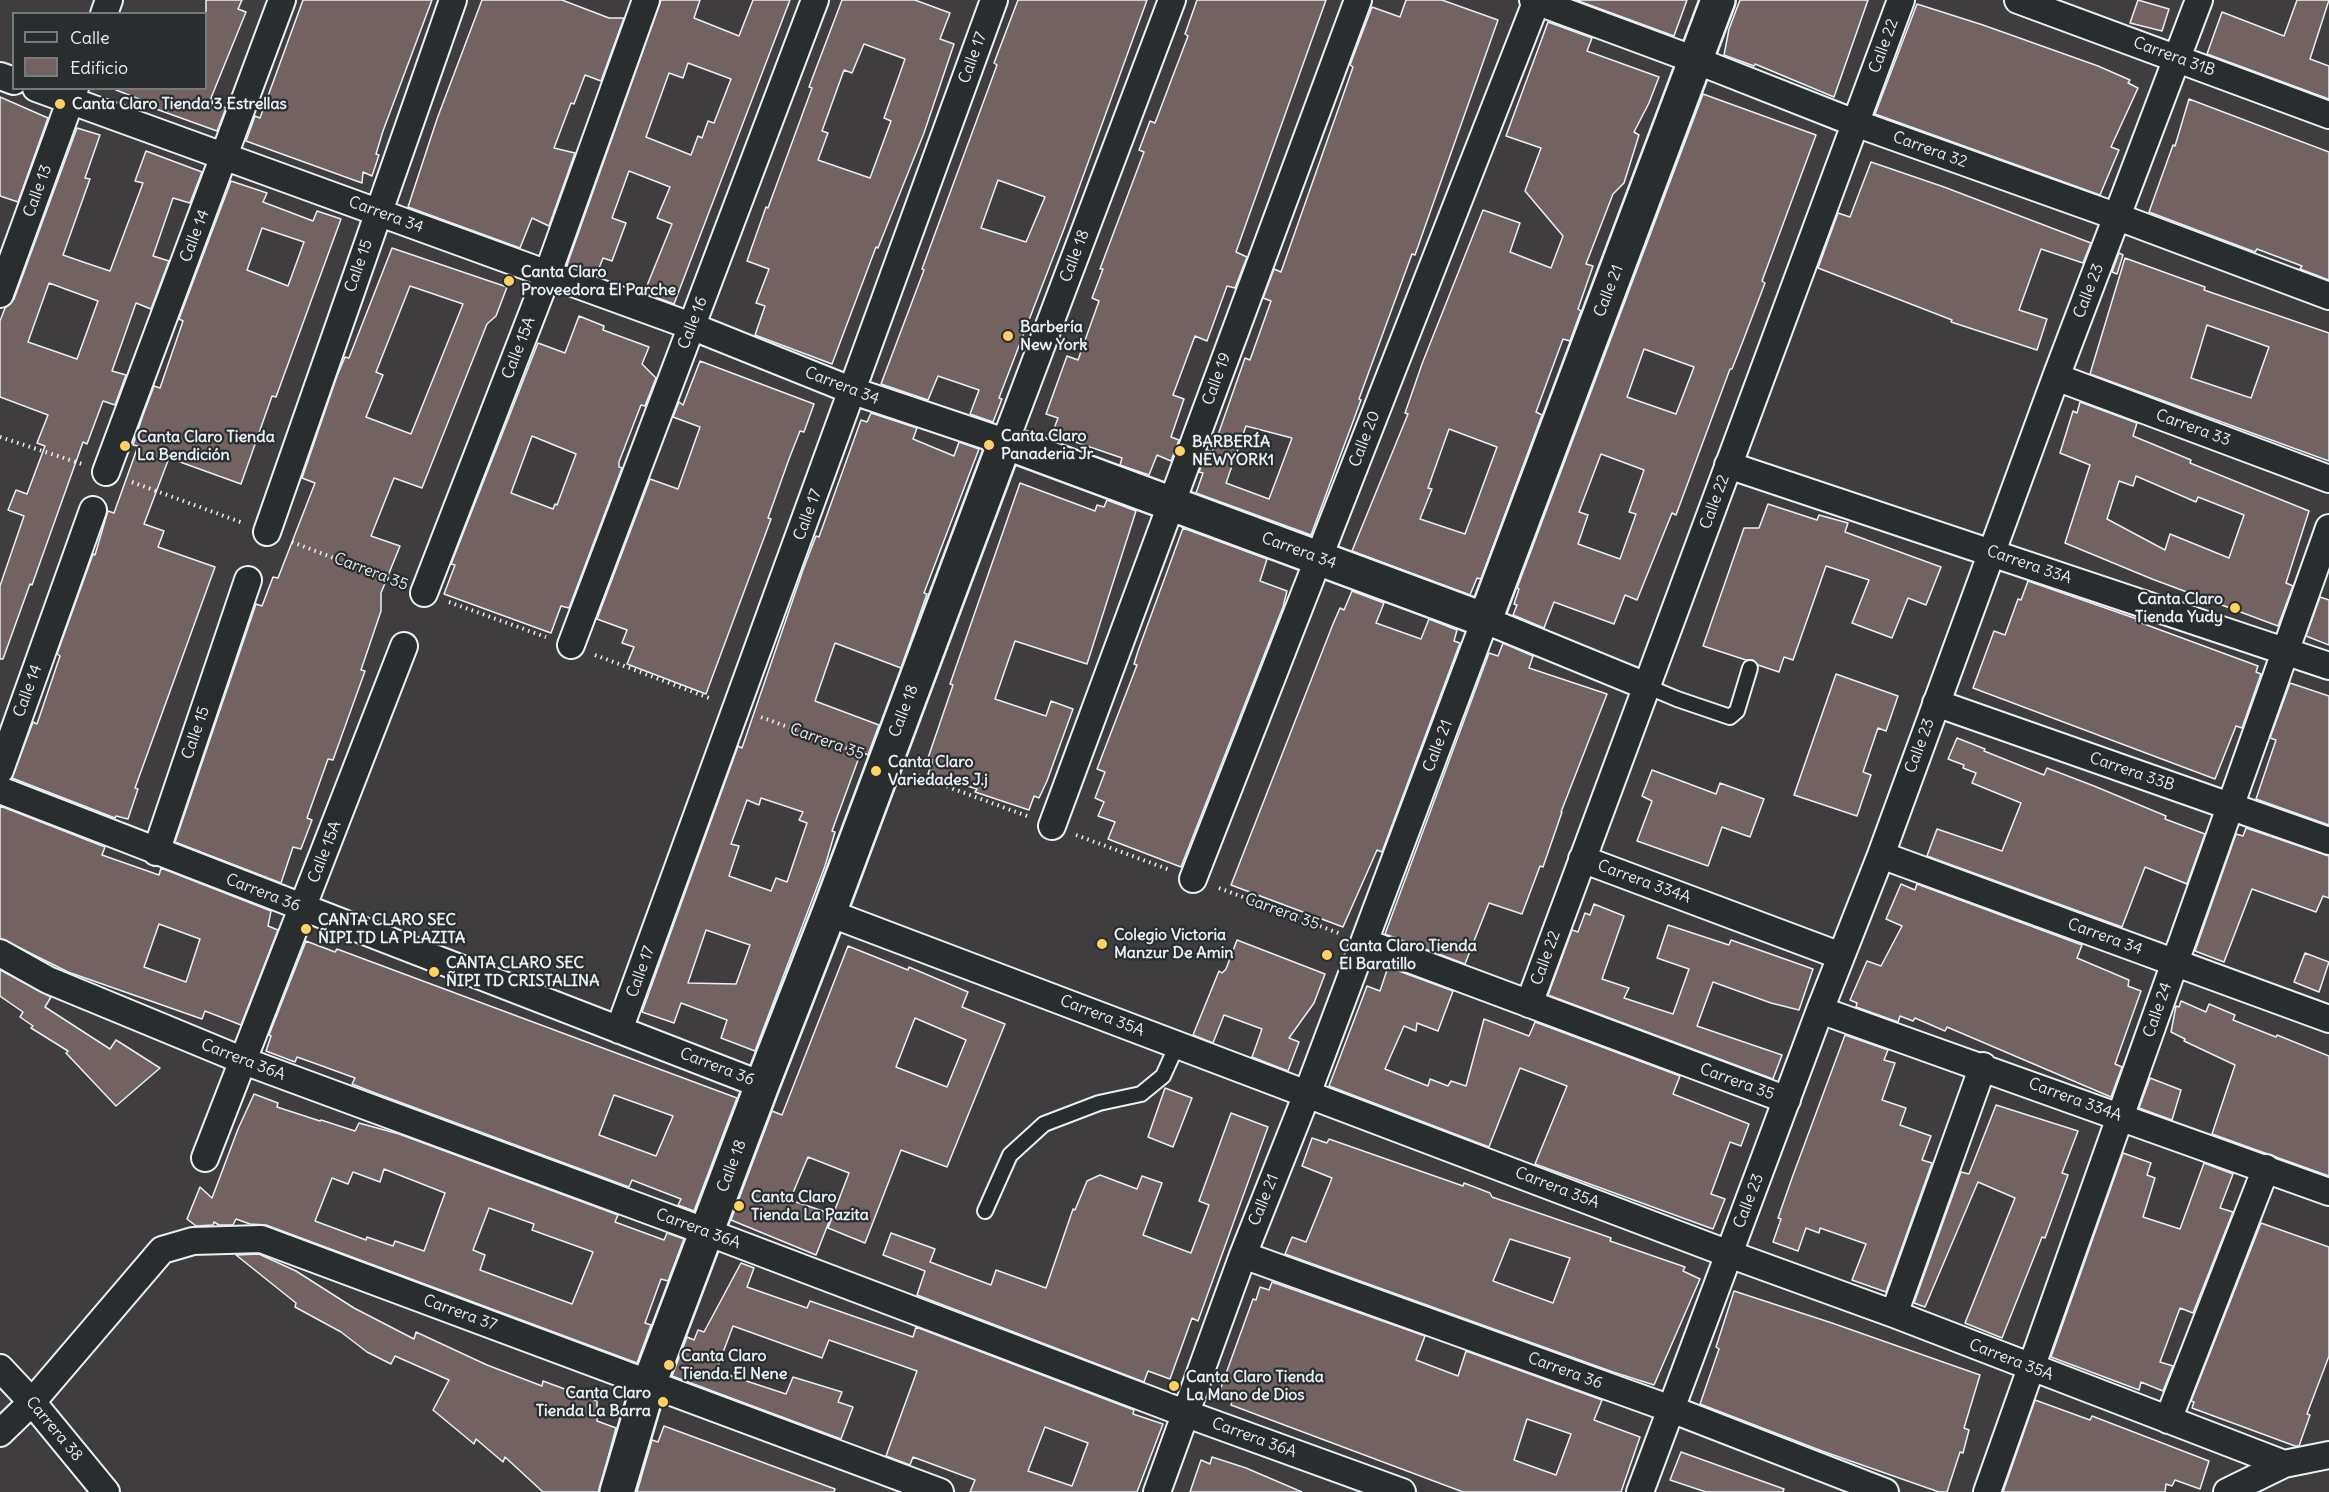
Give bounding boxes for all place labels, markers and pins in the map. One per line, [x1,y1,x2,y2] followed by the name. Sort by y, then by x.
[72,94,287,114] place label: Canta Claro Tienda 3 Estrellas
[53,97,67,111] marker: Canta Claro Tienda 3 Estrellas
[521,262,676,300] place label: Canta Claro Proveedora El Parche
[502,274,516,288] marker: Canta Claro Proveedora El Parche
[1020,317,1087,355] place label: Barbería New York
[1001,329,1015,343] marker: Barbería New York
[1001,426,1093,464] place label: Canta Claro Panaderia Jr
[137,427,275,465] place label: Canta Claro Tienda La Bendición
[1192,432,1274,470] place label: BARBERÍA NEWYORK1
[982,438,996,452] marker: Canta Claro Panaderia Jr
[118,439,132,453] marker: Canta Claro Tienda La Bendición
[1173,444,1187,458] marker: BARBERÍA NEWYORK1
[2135,589,2223,627] place label: Canta Claro Tienda Yudy
[2228,601,2242,615] marker: Canta Claro Tienda Yudy
[888,752,988,790] place label: Canta Claro Variedades J.j
[869,764,883,778] marker: Canta Claro Variedades J.j
[318,910,465,948] place label: CANTA CLARO SEC ÑIPI TD LA PLAZITA
[299,922,313,936] marker: CANTA CLARO SEC ÑIPI TD LA PLAZITA
[1114,925,1234,963] place label: Colegio Victoria Manzur De Amin
[1339,936,1477,974] place label: Canta Claro Tienda El Baratillo
[1095,937,1109,951] marker: Colegio Victoria Manzur De Amin
[1320,948,1334,962] marker: Canta Claro Tienda El Baratillo
[446,953,599,991] place label: CANTA CLARO SEC ÑIPI TD CRISTALINA
[427,965,441,979] marker: CANTA CLARO SEC ÑIPI TD CRISTALINA
[751,1187,869,1225] place label: Canta Claro Tienda La Pazita
[732,1199,746,1213] marker: Canta Claro Tienda La Pazita
[681,1346,787,1384] place label: Canta Claro Tienda El Nene
[662,1358,676,1372] marker: Canta Claro Tienda El Nene
[1186,1367,1324,1405] place label: Canta Claro Tienda La Mano de Dios
[1167,1379,1181,1393] marker: Canta Claro Tienda La Mano de Dios
[536,1383,651,1421] place label: Canta Claro Tienda La Barra
[656,1395,670,1409] marker: Canta Claro Tienda La Barra

